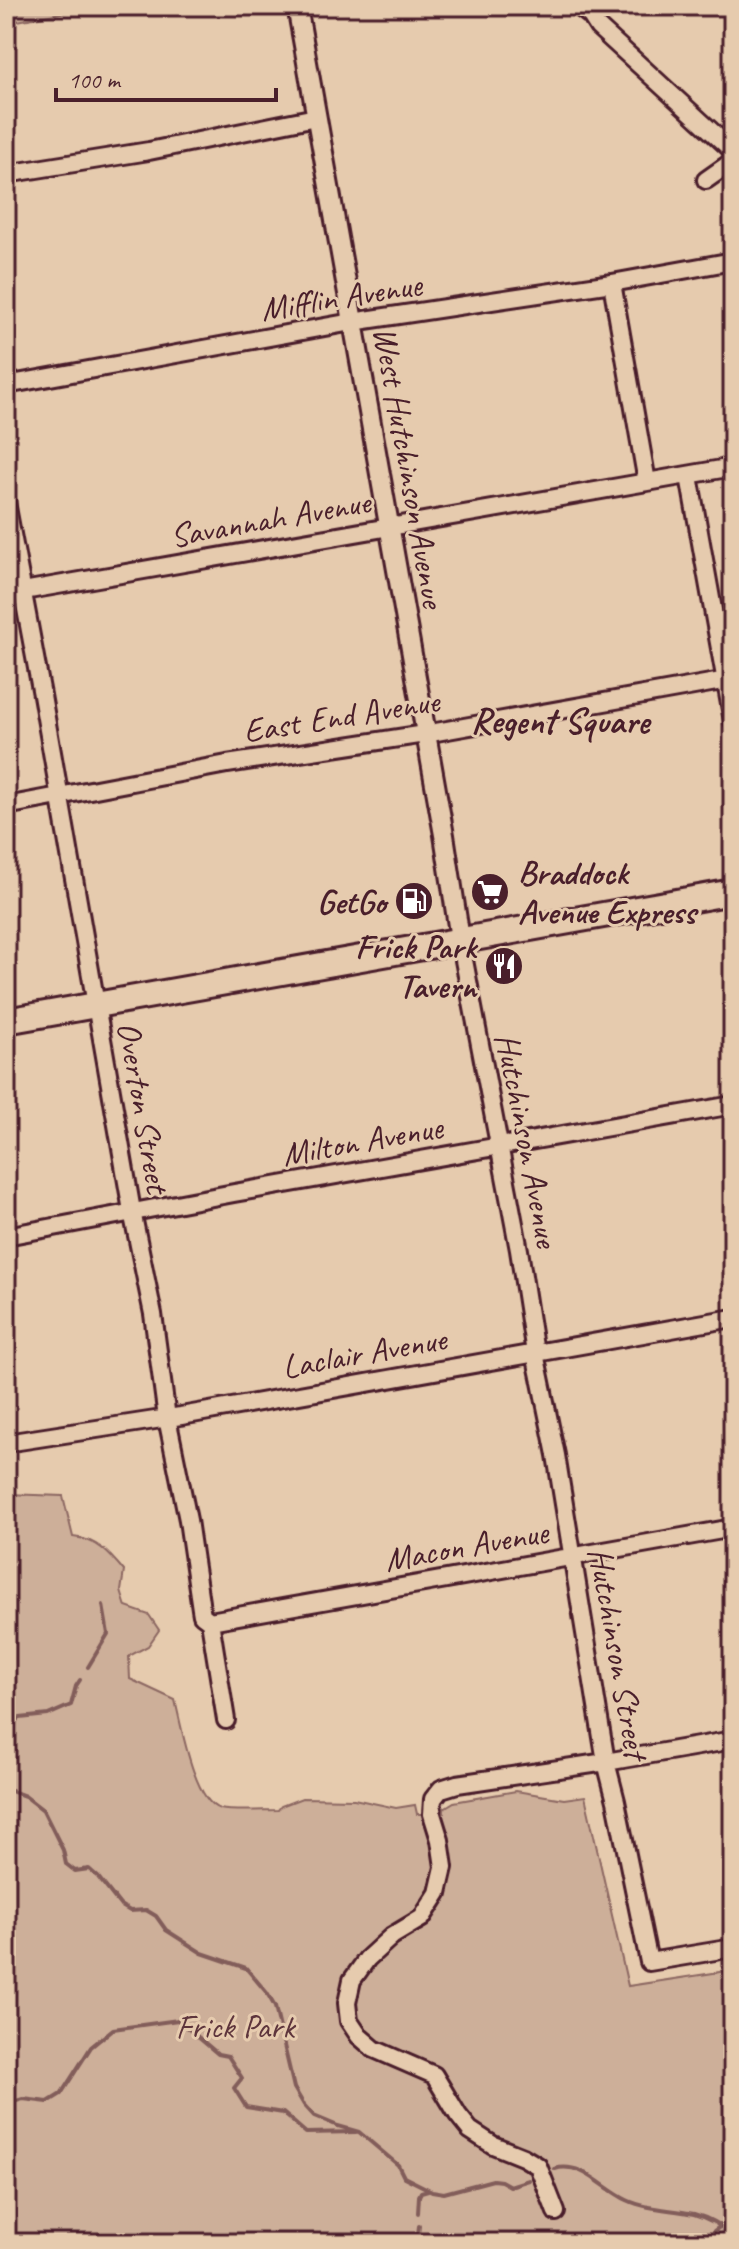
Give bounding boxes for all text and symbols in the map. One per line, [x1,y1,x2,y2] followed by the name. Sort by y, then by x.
[56,52,276,102] scale bar
[68,65,122,95] text: 100 m
[258,262,426,330] street label: Mifflin Avenue
[364,323,456,614] street label: West Hutchinson Avenue
[167,479,375,557] street label: Savannah Avenue
[240,679,444,752] street label: East End Avenue
[471,698,652,744] district label: Regent Square
[518,851,699,933] place label: Braddock Avenue Express
[469,871,511,913] supermarket icon: Braddock Avenue Express
[317,880,390,923] place label: GetGo
[393,880,435,922] fuel station icon: GetGo
[355,925,479,1007] place label: Frick Park Tavern
[483,945,525,987] restaurant icon: Frick Park Tavern
[107,1018,180,1199] street label: Overton Street
[486,1029,570,1253] street label: Hutchinson Avenue
[279,1105,447,1176] street label: Milton Avenue
[279,1317,451,1388] street label: Laclair Avenue
[381,1510,553,1581] street label: Macon Avenue
[579,1544,659,1766] street label: Hutchinson Street
[176,2005,297,2048] park label: Frick Park

